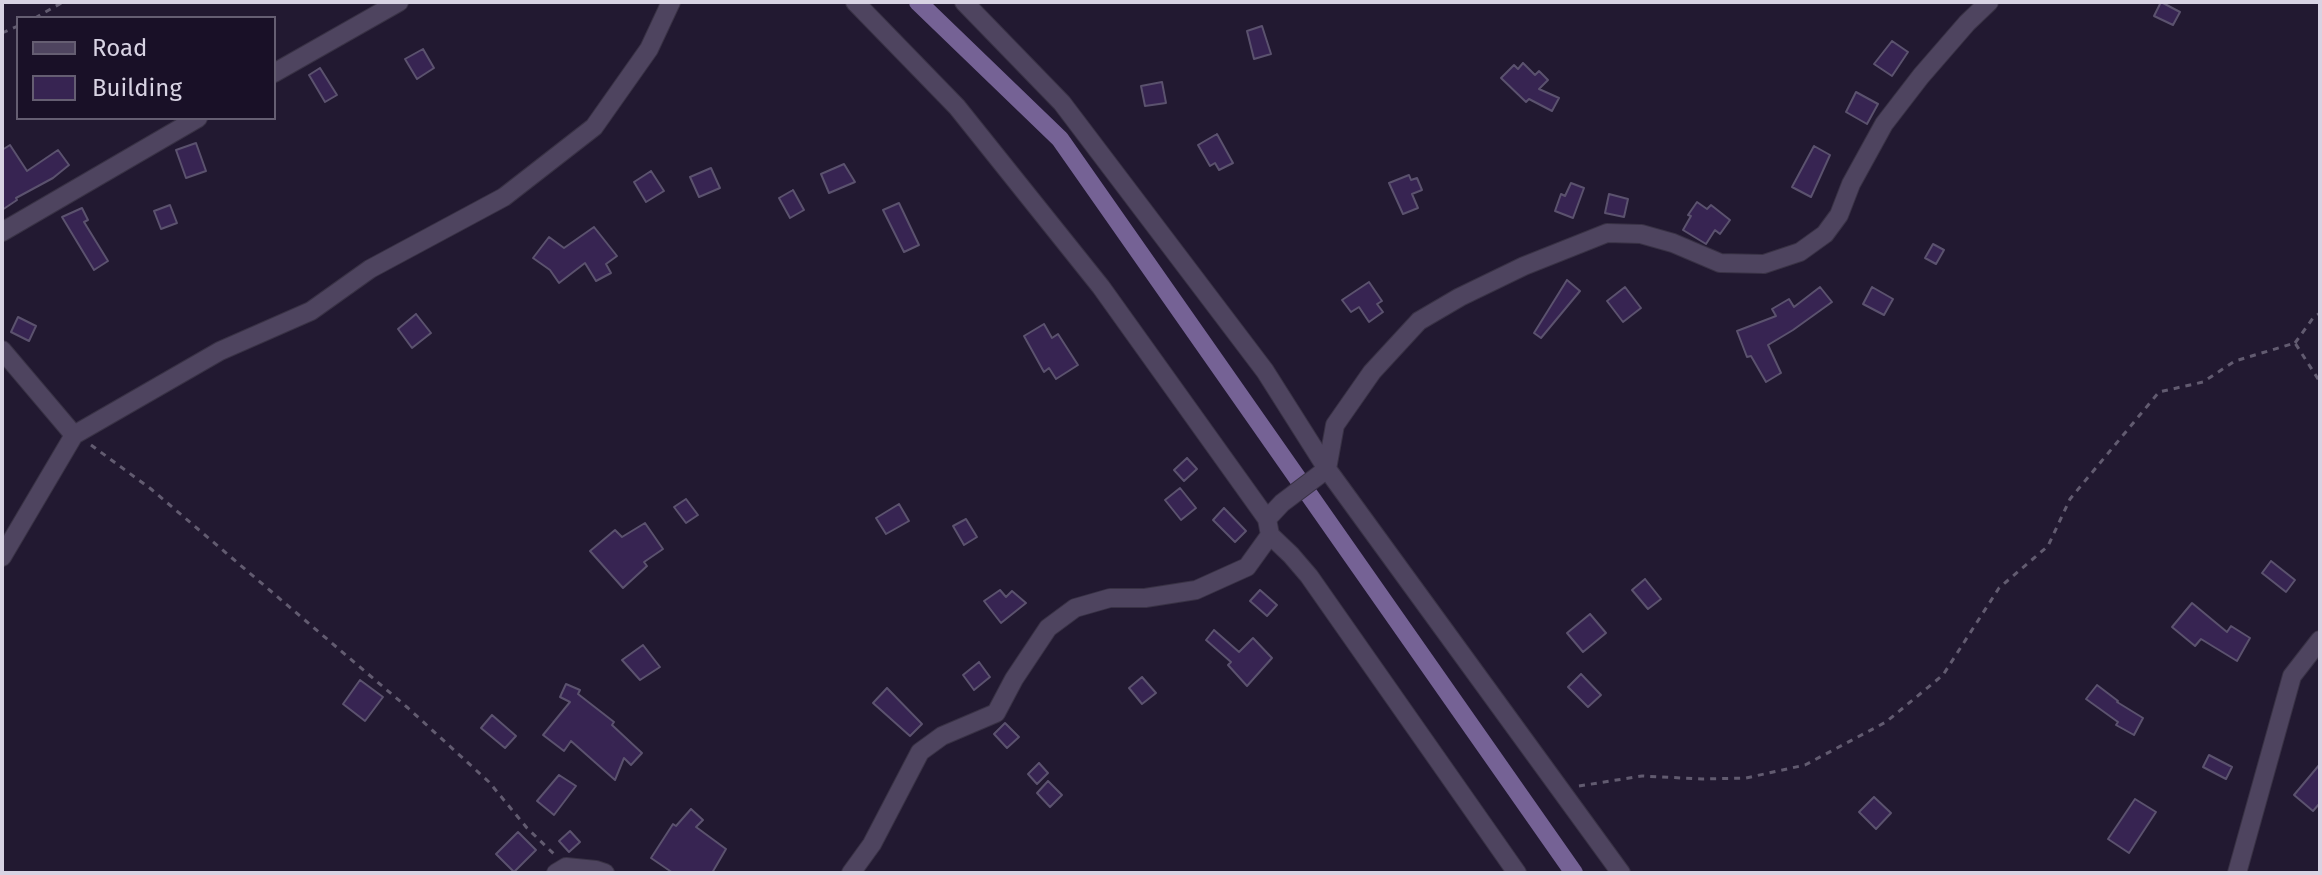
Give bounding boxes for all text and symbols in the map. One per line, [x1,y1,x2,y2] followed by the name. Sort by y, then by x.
[16,16,276,120] legend
[92,34,147,62] text: Road
[92,74,182,102] text: Building

